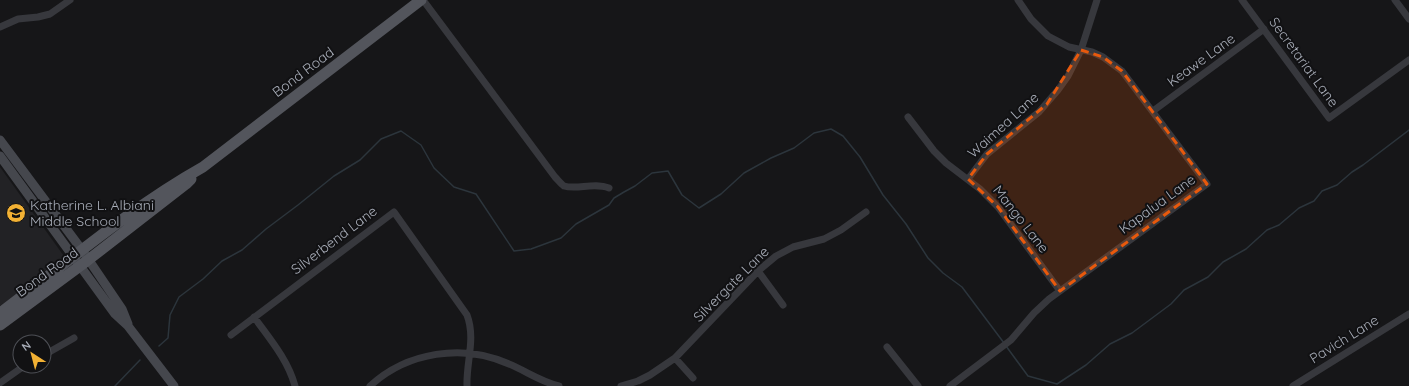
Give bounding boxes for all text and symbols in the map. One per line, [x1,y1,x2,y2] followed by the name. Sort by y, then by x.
[1265,14,1343,110] street label: Secretariat Lane
[1163,29,1239,91] street label: Keawe Lane
[269,43,337,101] street label: Bond Road
[964,88,1042,162] street label: Waimea Lane
[1115,170,1199,238] street label: Kapalua Lane
[989,182,1053,256] street label: Mango Lane
[30,196,154,230] place label: Katherine L. Albiani Middle School
[5,202,27,224] school or university icon: Katherine L. Albiani Middle School
[287,202,381,278] street label: Silverbend Lane
[689,242,773,326] street label: Silvergate Lane
[12,243,82,301] street label: Bond Road
[1306,311,1382,367] street label: Pavich Lane
[12,334,52,374] north arrow
[19,338,34,354] text: N

